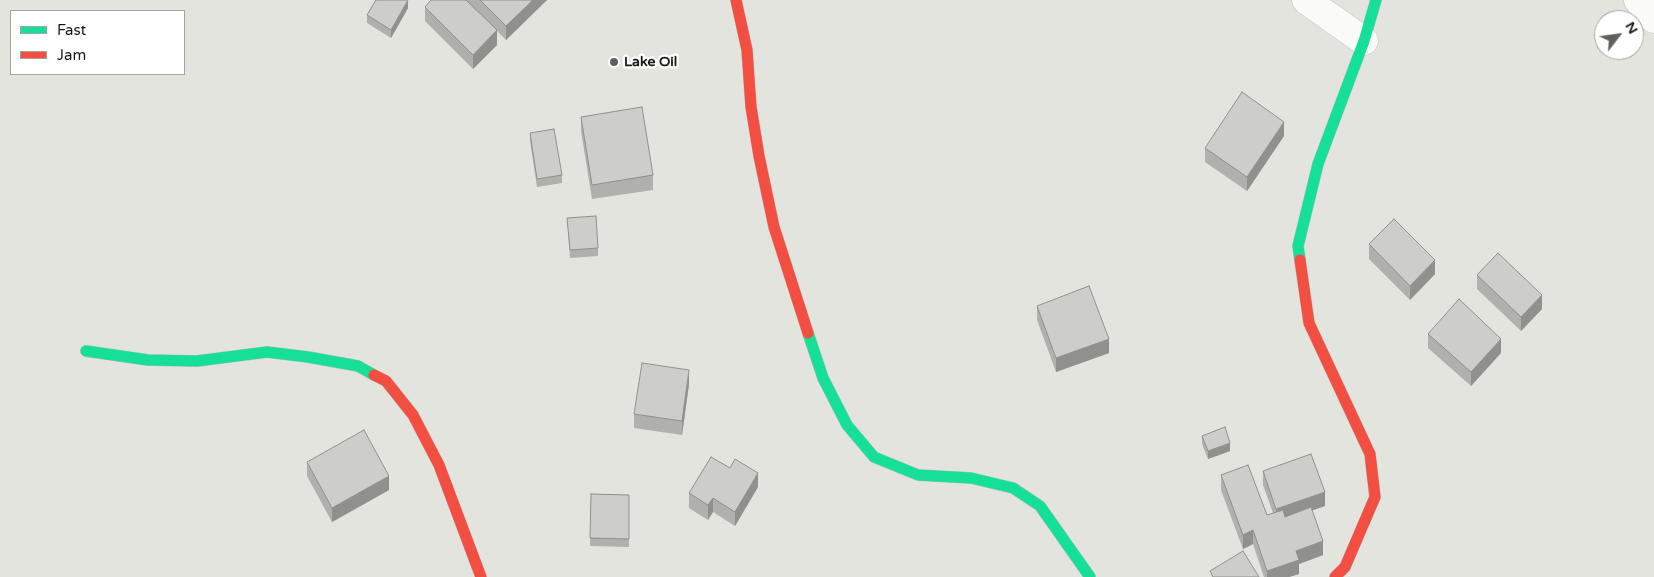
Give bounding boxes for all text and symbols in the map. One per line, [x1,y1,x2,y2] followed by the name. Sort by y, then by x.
[10,10,185,75] legend
[1594,10,1644,60] north arrow
[1621,19,1642,37] text: N
[57,21,86,39] text: Fast
[57,46,86,64] text: Jam
[624,54,677,70] place label: Lake Oil
[608,56,620,68] marker: Lake Oil

